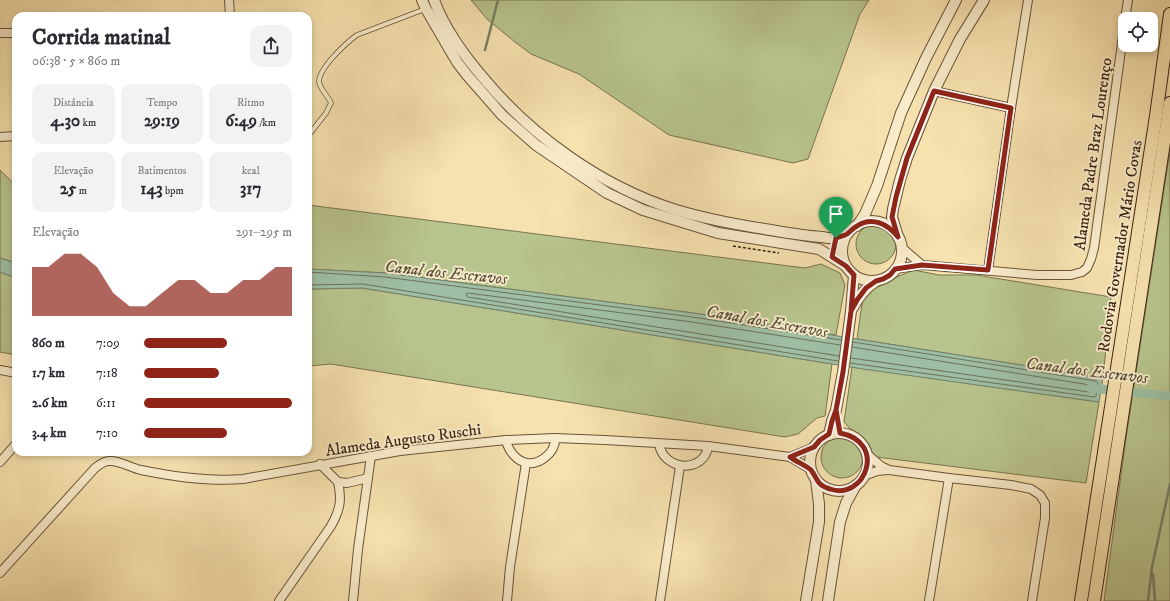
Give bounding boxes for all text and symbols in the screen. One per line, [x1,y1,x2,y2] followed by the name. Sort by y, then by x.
[1118,12,1158,52] map controls
[1118,12,1158,52] button: locate
[32,24,170,51] text: Corrida matinal
[250,25,292,67] button: share
[32,53,120,69] text: 06:38 · 5 × 860 m
[1070,56,1116,252] street label: Alameda Padre Braz Lourenço
[53,96,94,110] text: Distância
[147,96,177,110] text: Tempo
[237,96,264,110] text: Ritmo
[50,110,80,132] text: 4.30
[144,110,180,132] text: 29:19
[225,110,257,132] text: 6:49
[80,116,96,130] text: km
[257,116,276,130] text: /km
[1093,139,1147,354] street label: Rodovia Governador Mário Covas
[53,164,93,178] text: Elevação
[137,164,187,178] text: Batimentos
[242,164,260,178] text: kcal
[60,178,76,200] text: 25
[140,178,163,200] text: 143
[240,178,261,200] text: 317
[76,184,87,198] text: m
[163,184,184,198] text: bpm
[819,197,853,238] pin
[825,203,847,225] icon: arrive
[32,224,79,240] text: Elevação
[236,224,292,240] text: 291–295 m
[384,256,509,290] water label: Canal dos Escravos
[704,300,830,344] water label: Canal dos Escravos
[32,335,65,351] text: 860 m
[96,335,120,351] text: 7:09
[1024,353,1150,390] water label: Canal dos Escravos
[32,365,65,381] text: 1.7 km
[96,365,118,381] text: 7:18
[32,395,67,411] text: 2.6 km
[96,395,116,411] text: 6:11
[324,419,482,461] street label: Alameda Augusto Ruschi
[32,425,67,441] text: 3.4 km
[96,425,118,441] text: 7:10

